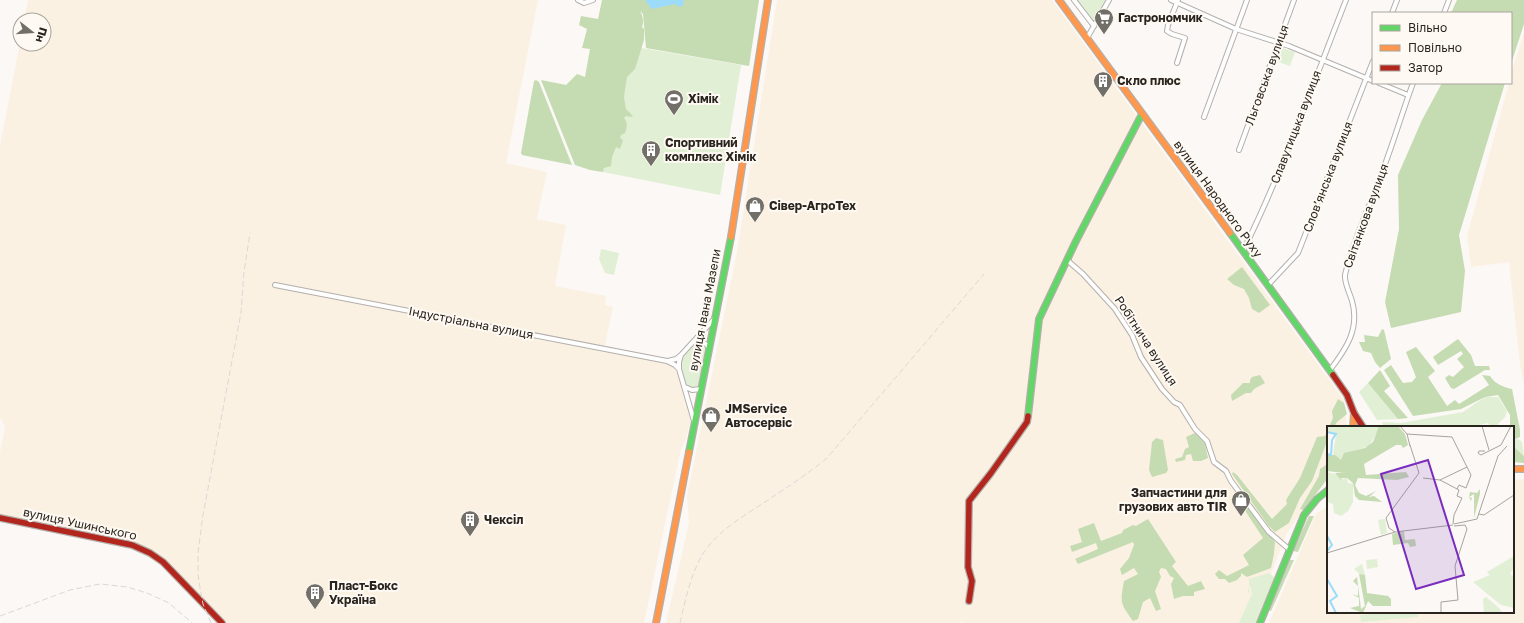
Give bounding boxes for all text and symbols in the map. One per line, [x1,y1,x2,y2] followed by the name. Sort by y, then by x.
[1093,7,1115,35] supermarket icon: Гастрономчик
[1118,10,1203,25] place label: Гастрономчик
[12,12,52,52] north arrow
[1372,12,1512,84] legend
[1408,20,1447,35] text: Вільно
[1241,23,1292,127] street label: Льговська вулиця
[34,26,50,44] text: Пн
[1408,40,1462,55] text: Повільно
[1408,60,1443,75] text: Затор
[1267,68,1324,186] street label: Славутицька вулиця
[1092,70,1114,98] building icon: Скло плюс
[1117,73,1181,88] place label: Скло плюс
[663,88,685,116] sports icon: Хімік
[688,91,719,106] place label: Хімік
[1299,119,1356,234] street label: Словʼянська вулиця
[665,135,756,164] place label: Спортивний комплекс Хімік
[1171,137,1266,260] street label: вулиця Народного Руху
[640,139,662,167] building icon: Спортивний комплекс Хімік
[1340,162,1391,270] street label: Світанкова вулиця
[744,195,766,223] shop icon: Сівер-АгроТех
[769,198,856,213] place label: Сівер-АгроТех
[685,248,724,372] street label: вулиця Івана Мазепи
[1112,293,1181,388] street label: Робітнича вулиця
[407,303,535,342] street label: Індустріальна вулиця
[725,401,792,430] place label: JMService Автосервіс
[700,405,722,433] shop icon: JMService Автосервіс
[1327,426,1514,613] inset map
[1119,485,1227,514] place label: Запчастини для грузових авто TIR
[1230,489,1252,517] shop icon: Запчастини для грузових авто TIR
[22,504,138,543] street label: вулиця Ушинського
[459,509,481,537] building icon: Чексіл
[484,512,523,527] place label: Чексіл
[329,578,398,607] place label: Пласт-Бокс Україна
[304,582,326,610] building icon: Пласт-Бокс Україна

